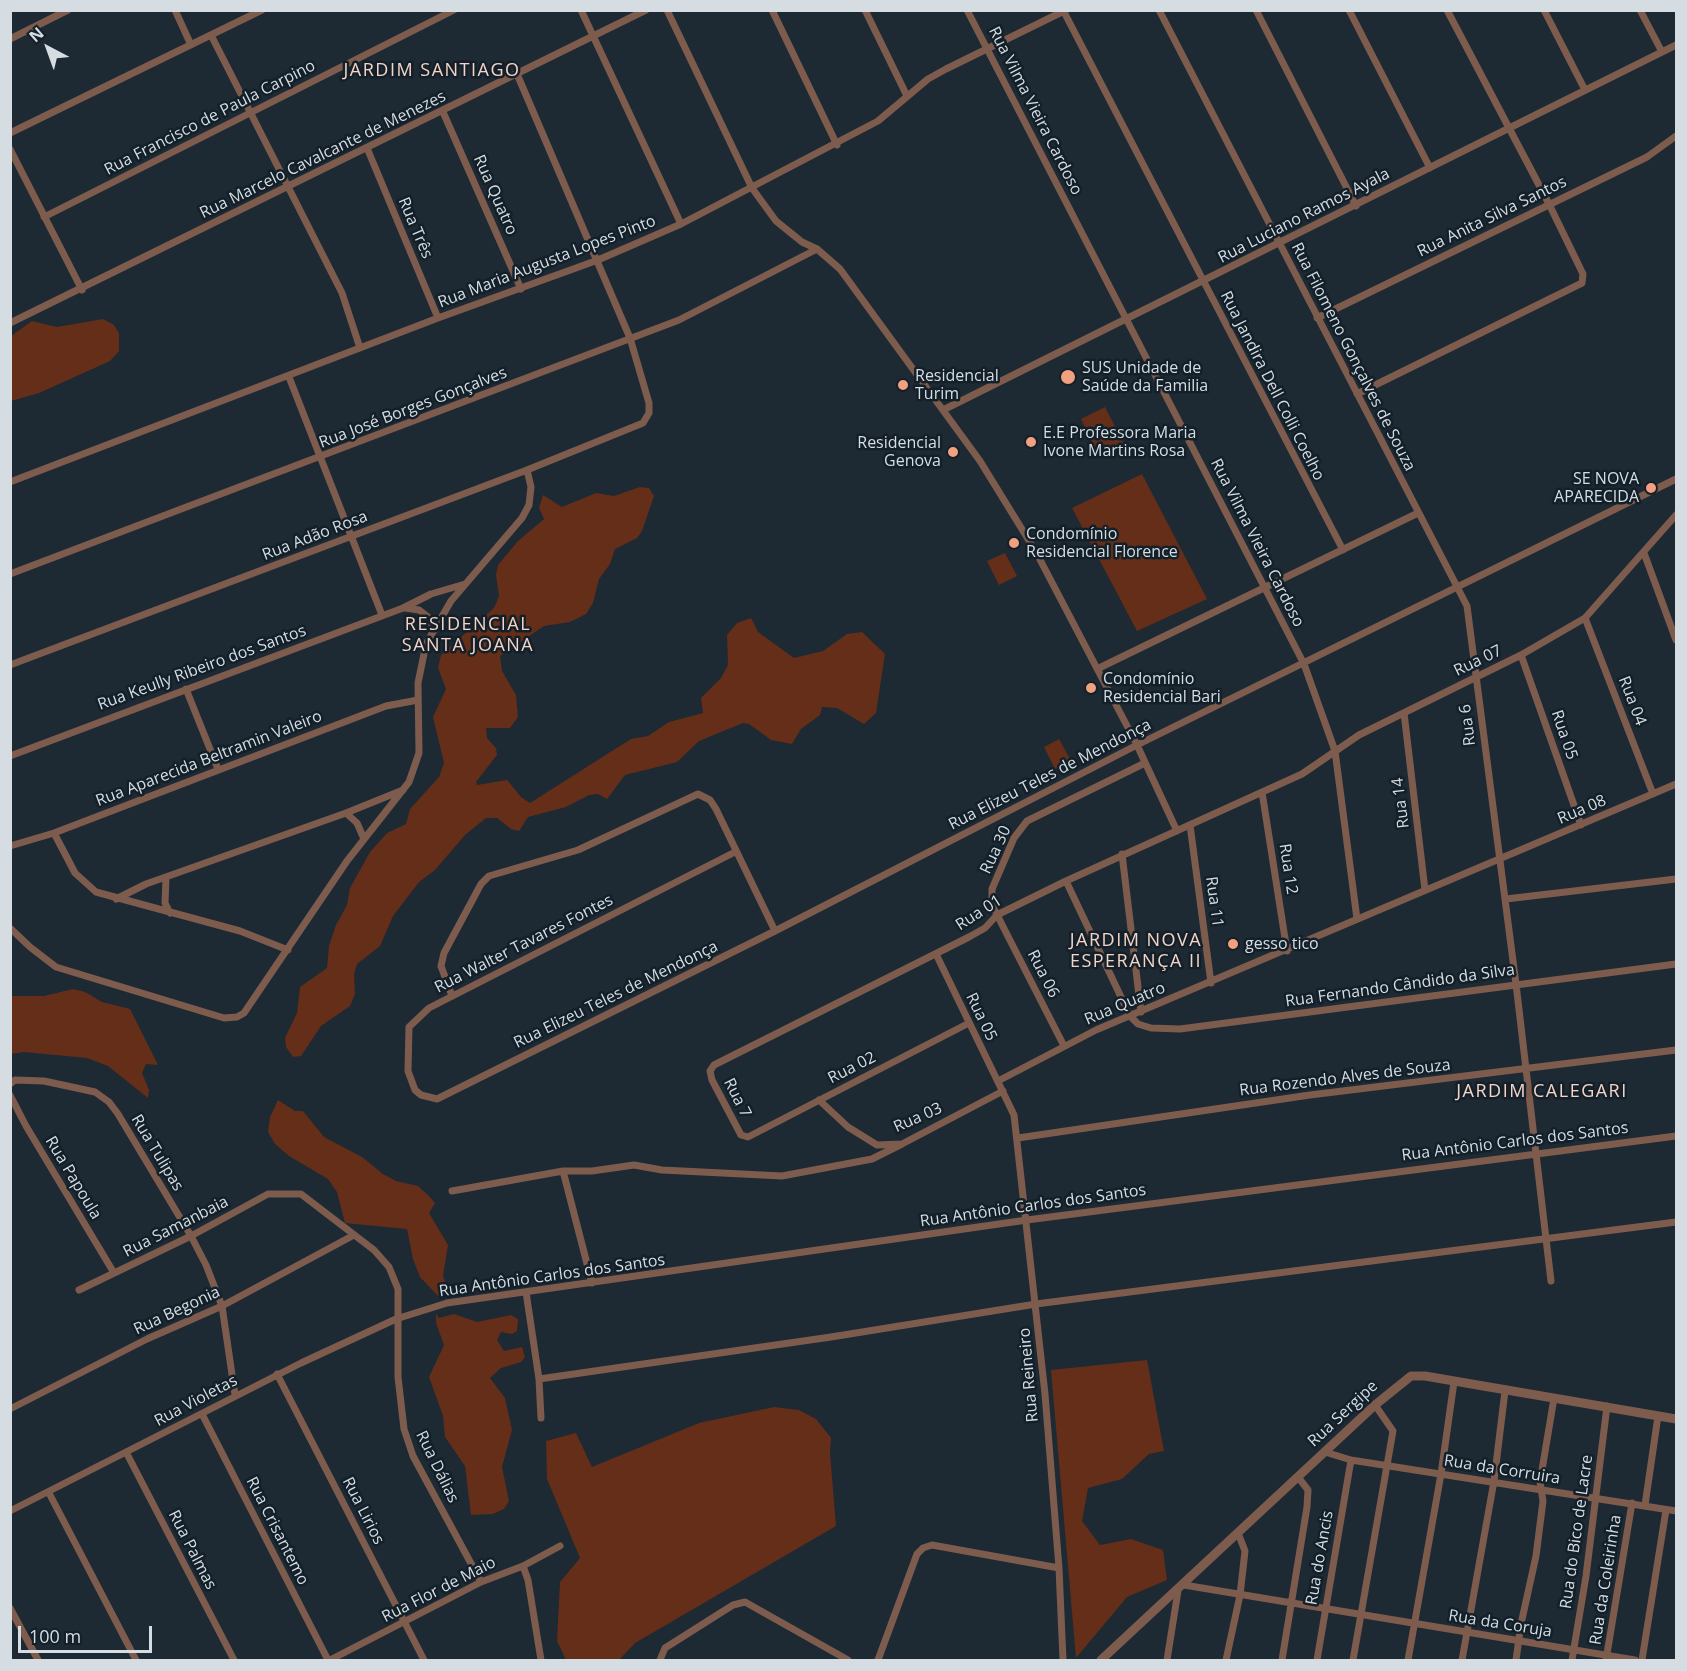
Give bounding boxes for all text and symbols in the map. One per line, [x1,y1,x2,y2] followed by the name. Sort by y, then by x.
[18,18,78,78] north arrow
[24,22,48,47] text: N
[984,24,1086,198] street label: Rua Vilma Vieira Cardoso
[101,56,319,180] street label: Rua Francisco de Paula Carpino
[344,60,520,82] district label: JARDIM SANTIAGO
[197,87,449,223] street label: Rua Marcelo Cavalcante de Menezes
[469,152,521,238] street label: Rua Quatro
[1215,164,1393,268] street label: Rua Luciano Ramos Ayala
[1414,172,1570,262] street label: Rua Anita Silva Santos
[394,194,436,262] street label: Rua Três
[435,212,659,312] street label: Rua Maria Augusta Lopes Pinto
[1287,239,1419,475] street label: Rua Filomeno Gonçalves de Souza
[1216,288,1328,484] street label: Rua Jandira Dell Colli Coelho
[1082,358,1208,396] place label: SUS Unidade de Saúde da Familia
[316,363,510,453] street label: Rua José Borges Gonçalves
[915,366,999,404] place label: Residencial Turim
[1059,368,1077,386] marker: SUS Unidade de Saúde da Familia
[896,378,910,392] marker: Residencial Turim
[1043,423,1197,461] place label: E.E Professora Maria Ivone Martins Rosa
[857,433,941,471] place label: Residencial Genova
[1024,435,1038,449] marker: E.E Professora Maria Ivone Martins Rosa
[946,445,960,459] marker: Residencial Genova
[1206,456,1308,630] street label: Rua Vilma Vieira Cardoso
[1554,469,1639,507] place label: SE NOVA APARECIDA
[1644,481,1658,495] marker: SE NOVA APARECIDA
[260,507,370,565] street label: Rua Adão Rosa
[1026,524,1178,562] place label: Condomínio Residencial Florence
[1007,536,1021,550] marker: Condomínio Residencial Florence
[402,614,534,656] district label: RESIDENCIAL SANTA JOANA
[95,621,309,715] street label: Rua Keully Ribeiro dos Santos
[1451,641,1505,681] street label: Rua 07
[1103,669,1221,707] place label: Condomínio Residencial Bari
[1614,674,1650,728] street label: Rua 04
[1084,681,1098,695] marker: Condomínio Residencial Bari
[1456,703,1480,747] street label: Rua 6
[93,707,325,811] street label: Rua Aparecida Beltramin Valeiro
[1547,708,1581,762] street label: Rua 05
[946,715,1154,835] street label: Rua Elizeu Teles de Mendonça
[1388,777,1414,829] street label: Rua 14
[1555,791,1609,829] street label: Rua 08
[977,823,1015,877] street label: Rua 30
[1275,842,1301,896] street label: Rua 12
[1201,875,1227,929] street label: Rua 11
[432,891,616,997] street label: Rua Walter Tavares Fontes
[952,891,1006,935] street label: Rua 01
[1070,930,1202,972] district label: JARDIM NOVA ESPERANÇA II
[1245,934,1319,954] place label: gesso tico
[511,937,721,1053] street label: Rua Elizeu Teles de Mendonça
[1226,937,1240,951] marker: gesso tico
[1023,947,1063,1001] street label: Rua 06
[1284,960,1516,1012] street label: Rua Fernando Cândido da Silva
[1082,978,1168,1030] street label: Rua Quatro
[961,990,1001,1044] street label: Rua 05
[825,1048,879,1088] street label: Rua 02
[1238,1056,1452,1100] street label: Rua Rozendo Alves de Souza
[719,1075,755,1121] street label: Rua 7
[1456,1081,1628,1103] district label: JARDIM CALEGARI
[891,1099,945,1137] street label: Rua 03
[127,1111,187,1195] street label: Rua Tulipas
[1401,1119,1629,1165] street label: Rua Antônio Carlos dos Santos
[41,1133,105,1223] street label: Rua Papoula
[919,1181,1147,1231] street label: Rua Antônio Carlos dos Santos
[120,1192,232,1262] street label: Rua Samanbaia
[438,1251,666,1301] street label: Rua Antônio Carlos dos Santos
[131,1283,223,1339] street label: Rua Begonia
[1015,1327,1043,1423] street label: Rua Reineiro
[151,1371,241,1431] street label: Rua Violetas
[1304,1377,1382,1451] street label: Rua Sergipe
[411,1428,463,1506] street label: Rua Dálias
[1442,1451,1562,1489] street label: Rua da Corruira
[1557,1454,1597,1610] street label: Rua do Bico de Lacre
[241,1474,313,1588] street label: Rua Crisantemo
[338,1474,388,1548] street label: Rua Lirios
[164,1507,220,1593] street label: Rua Palmas
[1302,1509,1338,1607] street label: Rua do Ancis
[1586,1514,1626,1646] street label: Rua da Coleirinha
[379,1553,499,1627] street label: Rua Flor de Maio
[1447,1606,1553,1642] street label: Rua da Coruja
[21,1614,154,1652] scale bar
[29,1624,81,1648] text: 100 m

